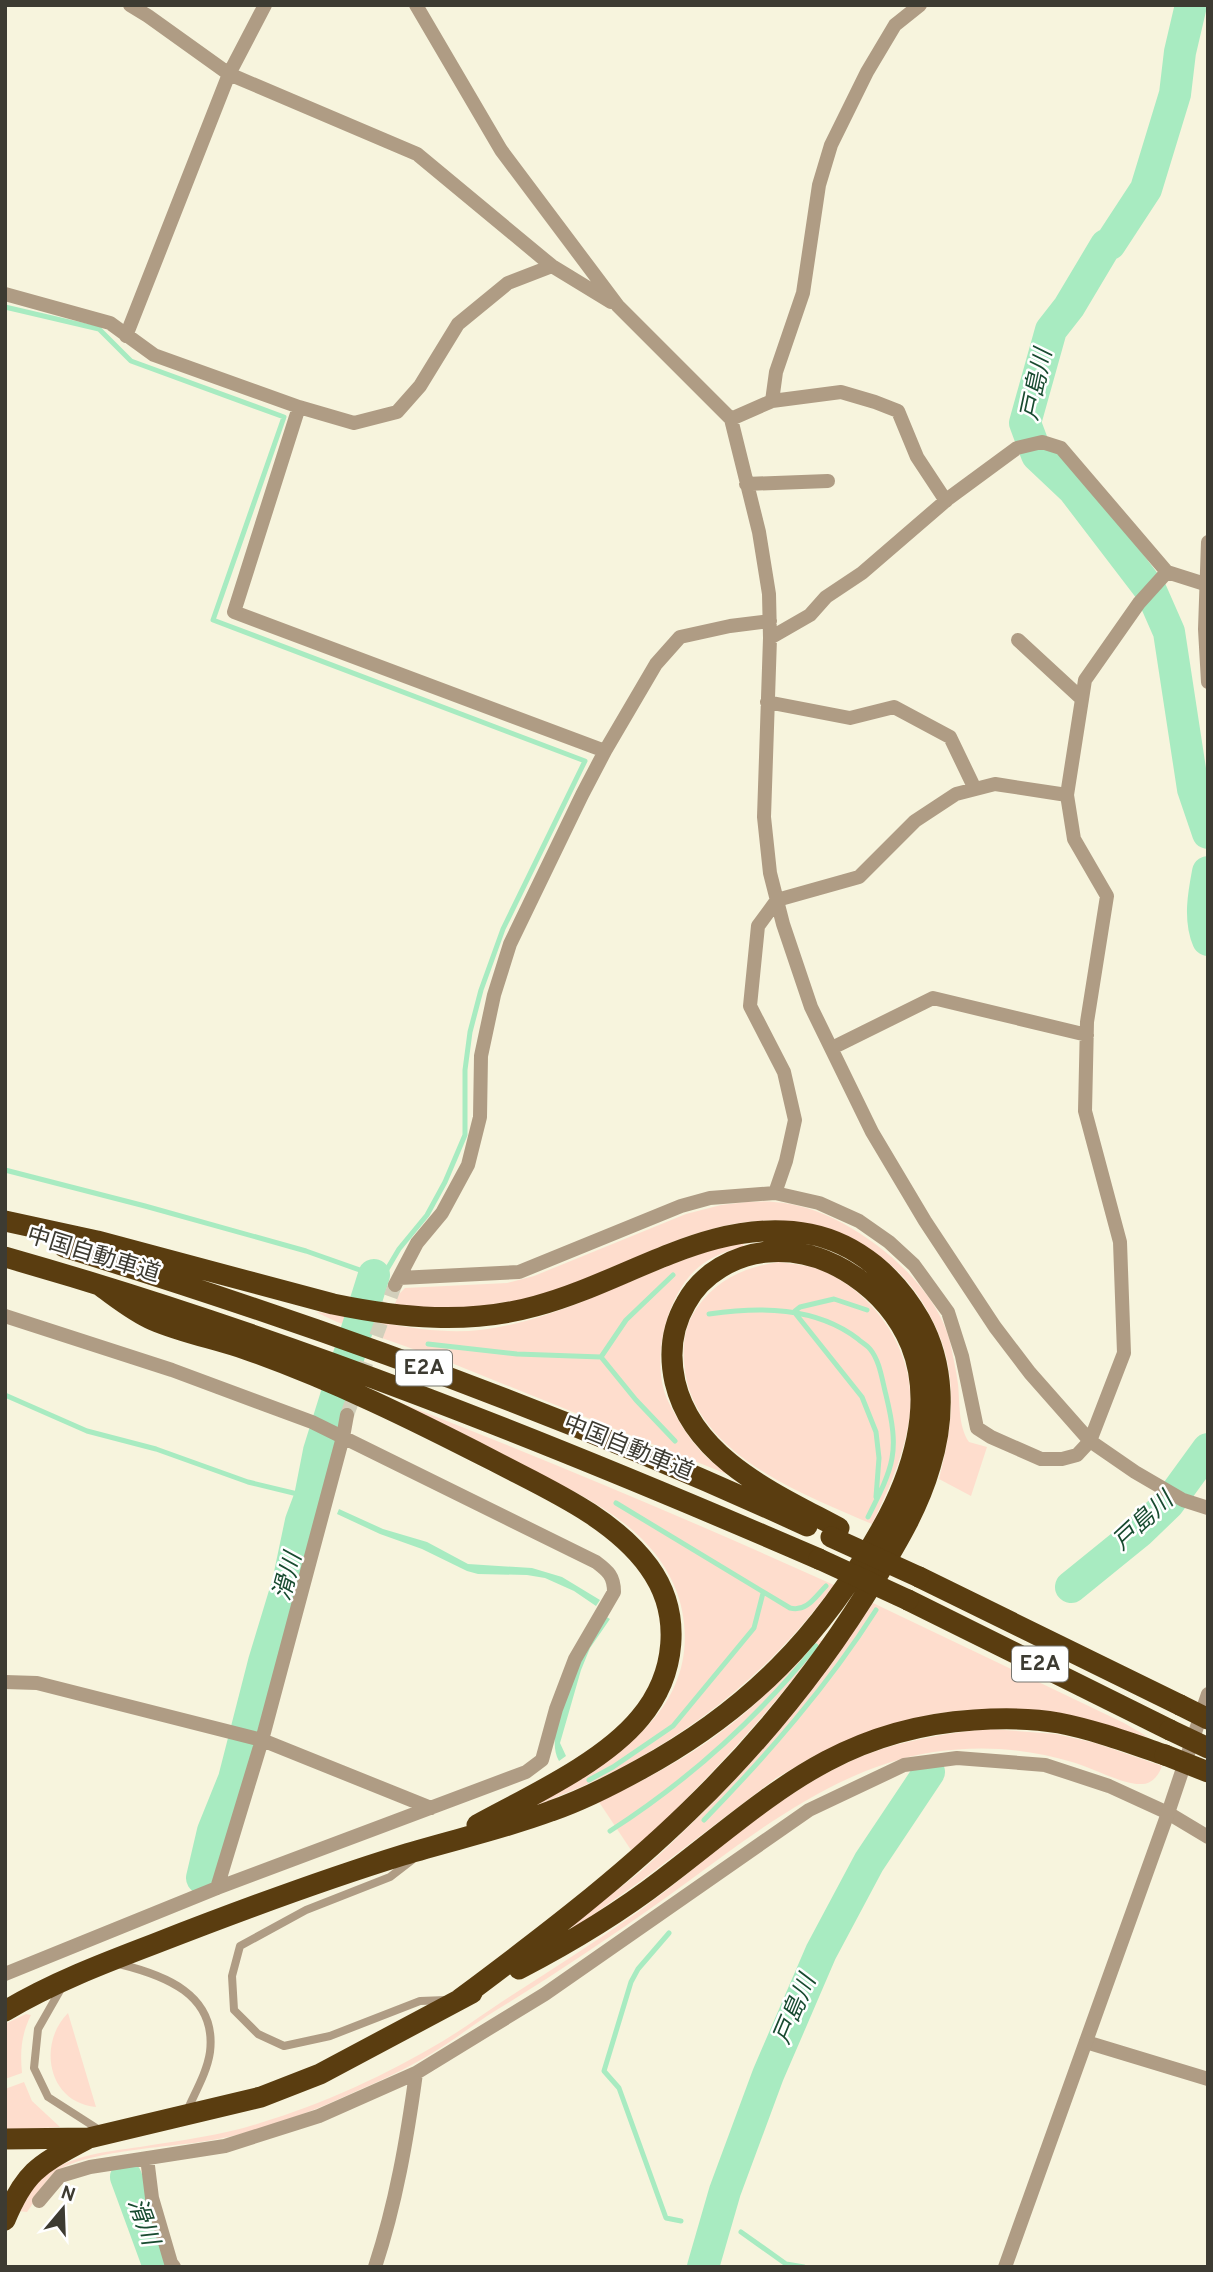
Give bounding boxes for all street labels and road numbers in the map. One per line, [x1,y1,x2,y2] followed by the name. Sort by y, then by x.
[23,1222,163,1290] street label: 中国自動車道
[396,1350,452,1386] road number: E2A
[559,1410,697,1488] street label: 中国自動車道
[1012,1646,1068,1682] road number: E2A

